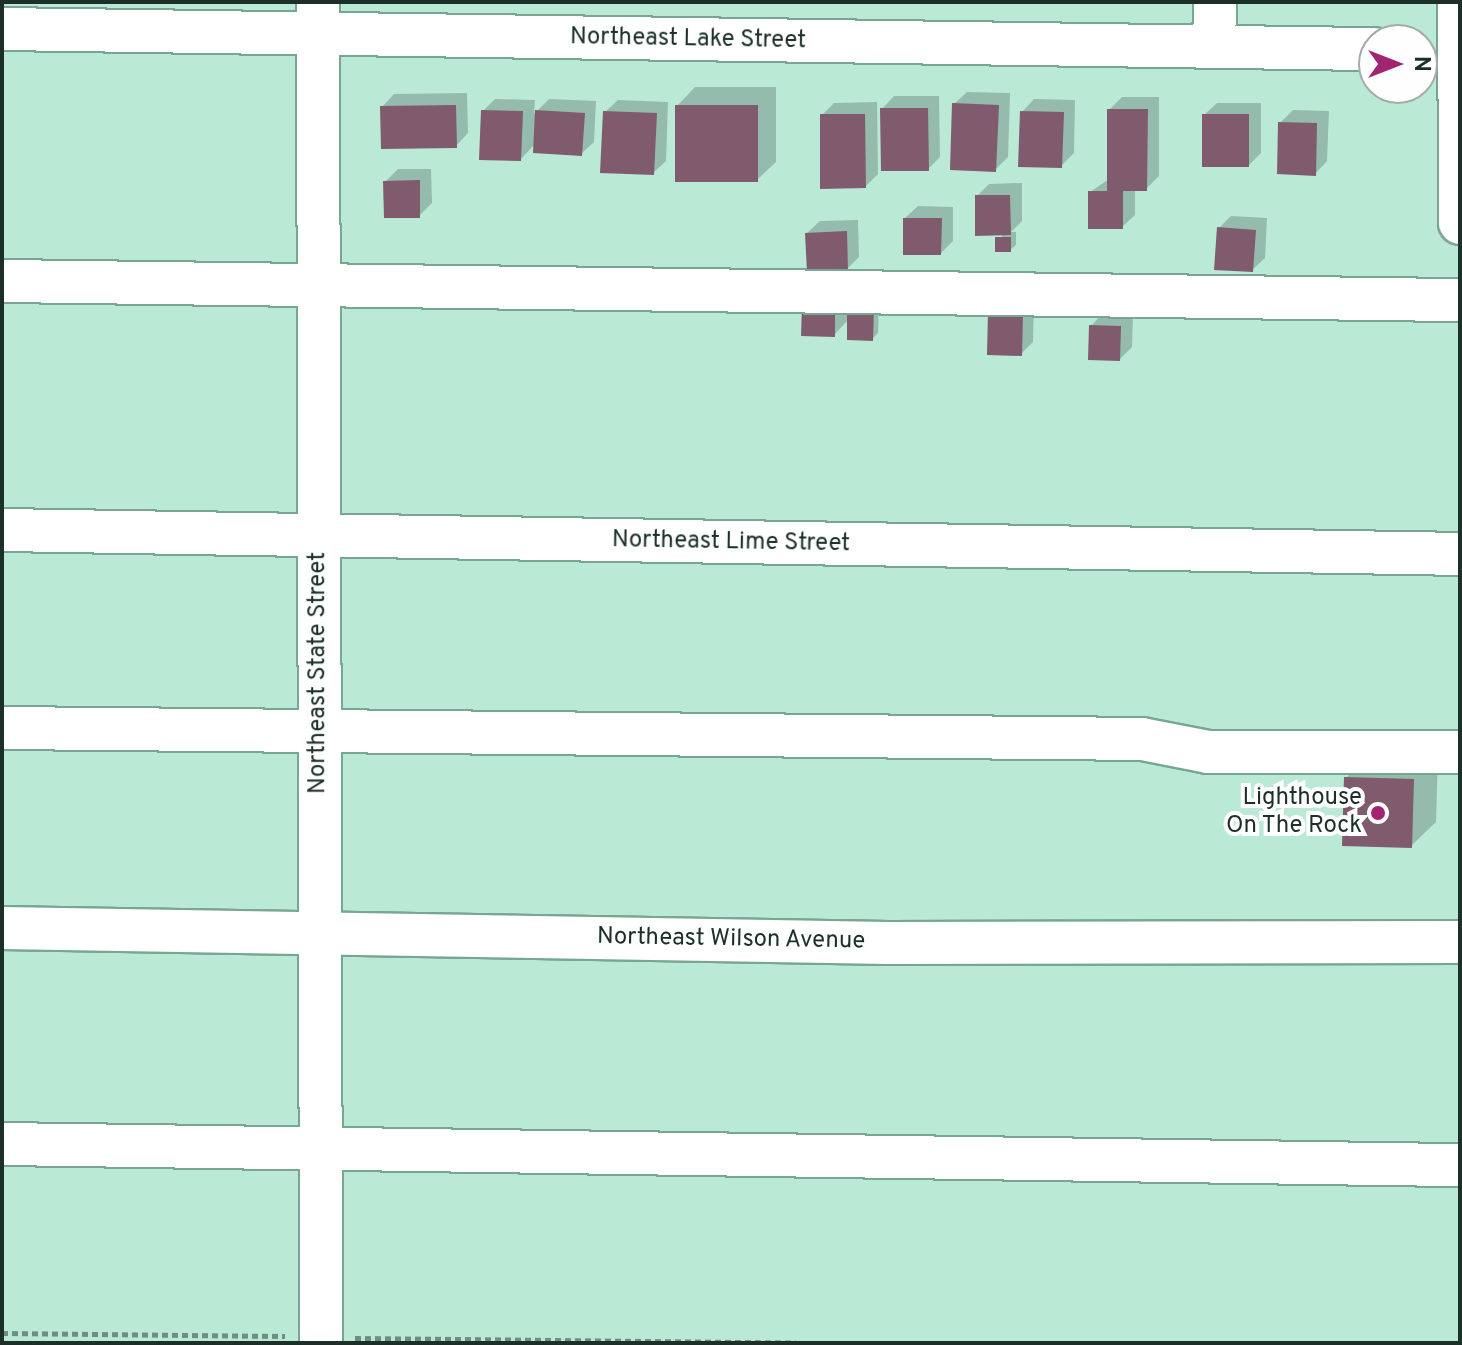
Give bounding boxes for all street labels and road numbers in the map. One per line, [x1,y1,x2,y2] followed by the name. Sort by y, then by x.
[570,24,806,56] street label: Northeast Lake Street
[612,527,850,559] street label: Northeast Lime Street
[305,552,333,794] street label: Northeast State Street
[596,923,866,957] street label: Northeast Wilson Avenue

